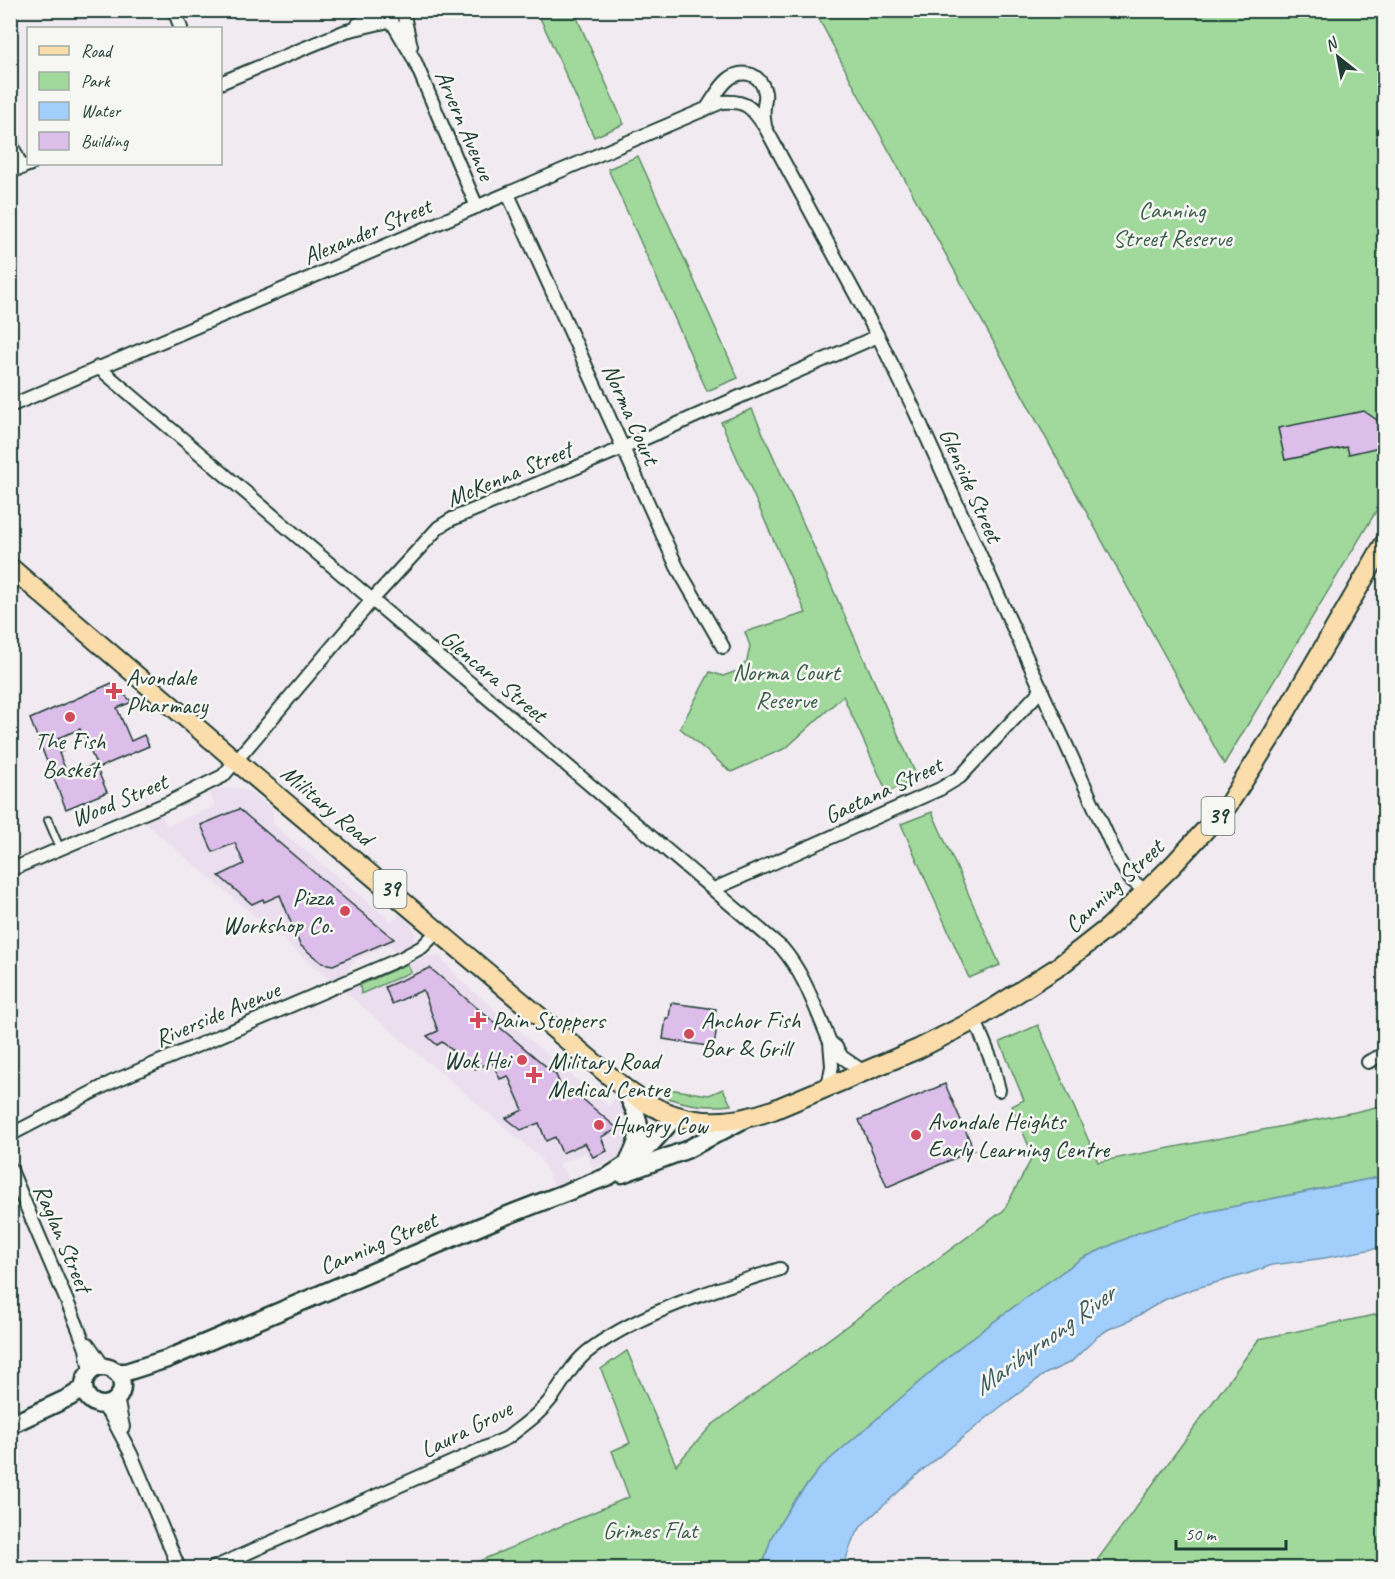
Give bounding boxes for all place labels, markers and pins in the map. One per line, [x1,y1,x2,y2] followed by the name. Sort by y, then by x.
[126,662,209,720] place label: Avondale Pharmacy
[107,684,121,698] marker: Avondale Pharmacy
[63,710,77,724] marker: The Fish Basket
[35,726,107,784] place label: The Fish Basket
[223,882,334,940] place label: Pizza Workshop Co.
[338,904,352,918] marker: Pizza Workshop Co.
[492,1005,606,1035] place label: Pain Stoppers
[701,1005,801,1063] place label: Anchor Fish Bar & Grill
[469,1011,487,1029] marker: Pain Stoppers
[682,1027,696,1041] marker: Anchor Fish Bar & Grill
[444,1045,513,1075] place label: Wok Hei
[548,1046,672,1104] place label: Military Road Medical Centre
[515,1053,529,1067] marker: Wok Hei
[525,1066,543,1084] marker: Military Road Medical Centre
[928,1106,1111,1164] place label: Avondale Heights Early Learning Centre
[611,1110,709,1140] place label: Hungry Cow
[592,1118,606,1132] marker: Hungry Cow
[909,1128,923,1142] marker: Avondale Heights Early Learning Centre

